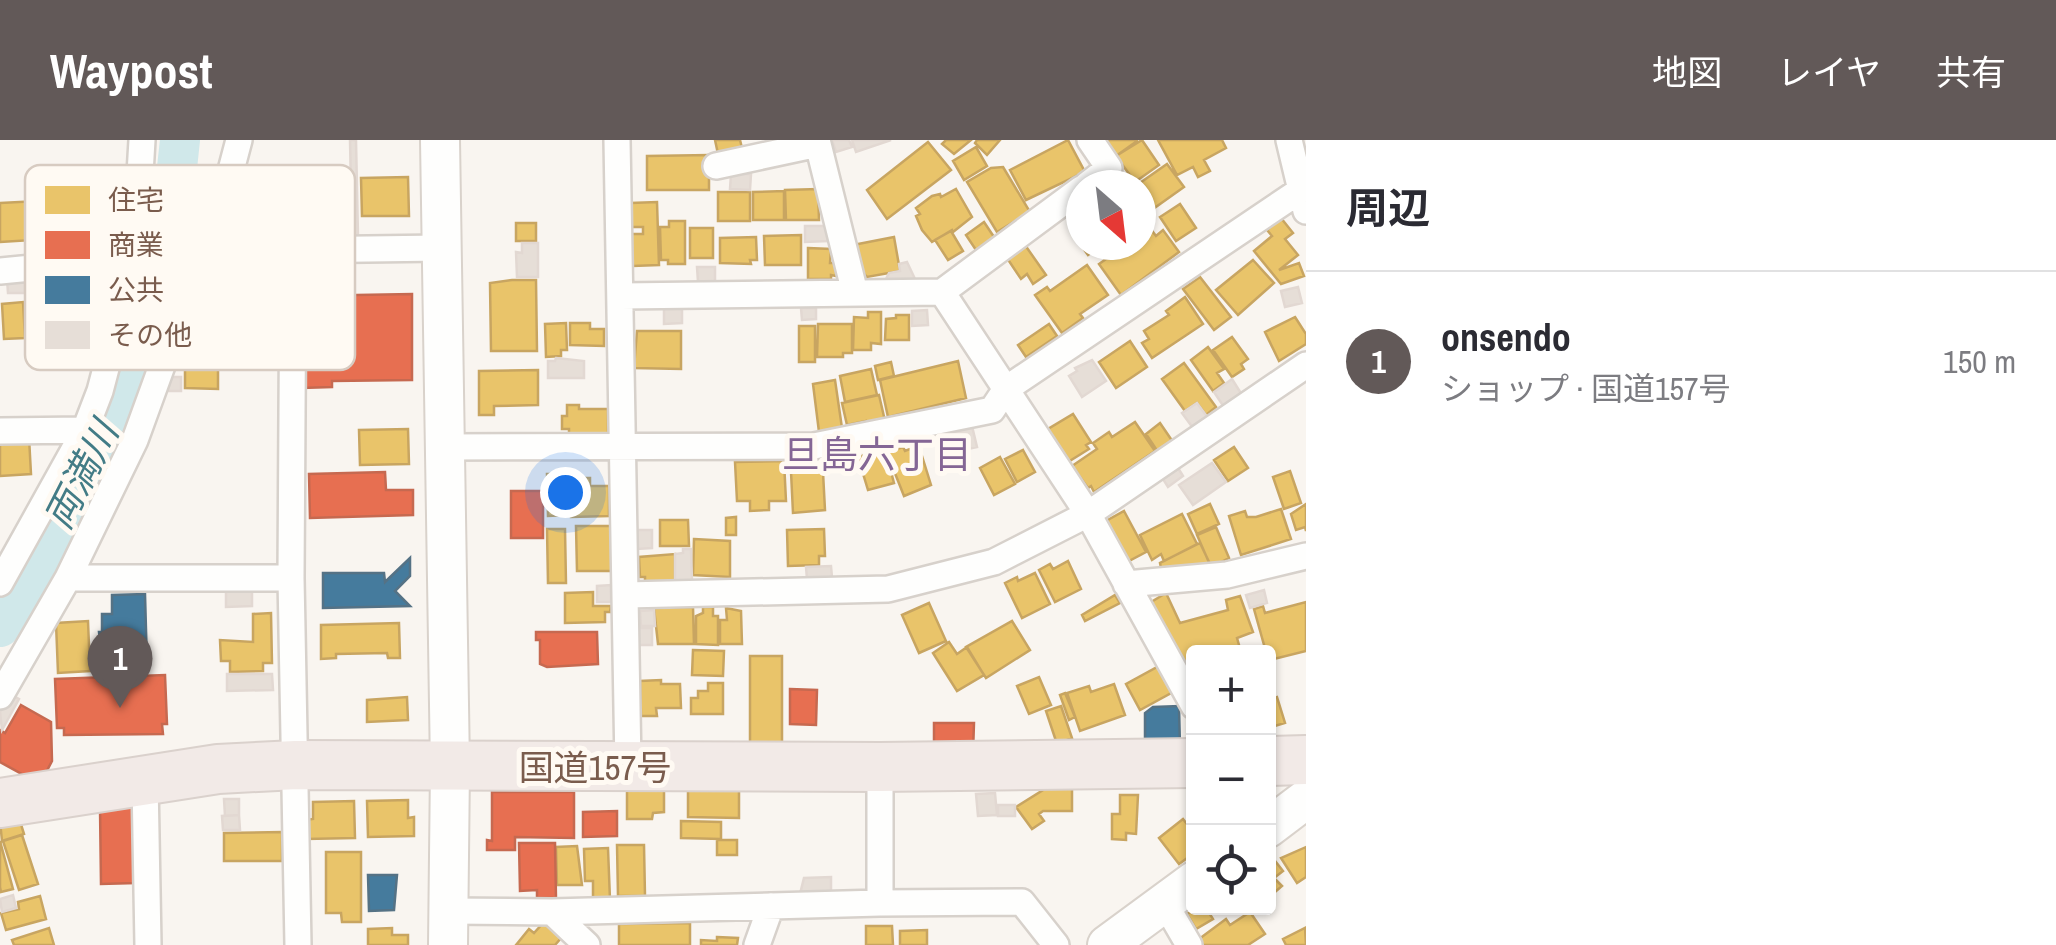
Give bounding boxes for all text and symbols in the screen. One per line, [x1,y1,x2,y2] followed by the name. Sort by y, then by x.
[50,38,213,103] text: Waypost
[1652,49,1722,96] text: 地図
[1777,49,1881,96] text: レイヤ
[1936,49,2006,96] text: 共有
[25,165,355,370] legend
[1066,170,1156,260] north arrow
[1346,180,1430,236] text: 周辺
[108,181,164,219] text: 住宅
[108,226,164,264] text: 商業
[108,271,164,309] text: 公共
[1441,312,1571,363] text: onsendo
[108,316,192,354] text: その他
[1371,340,1386,383] text: 1
[1943,340,2016,383] text: 150 m
[1441,367,1731,410] text: ショップ · 国道157号
[32,409,131,537] water label: 両満川
[782,429,972,480] district label: 旦島六丁目
[540,467,591,518] your location
[88,626,152,708] pin: 1
[1186,645,1276,915] map controls
[1186,645,1276,735] button: +
[1186,735,1276,825] button: −
[519,744,671,791] street label: 国道157号
[1186,825,1276,915] button: locate

